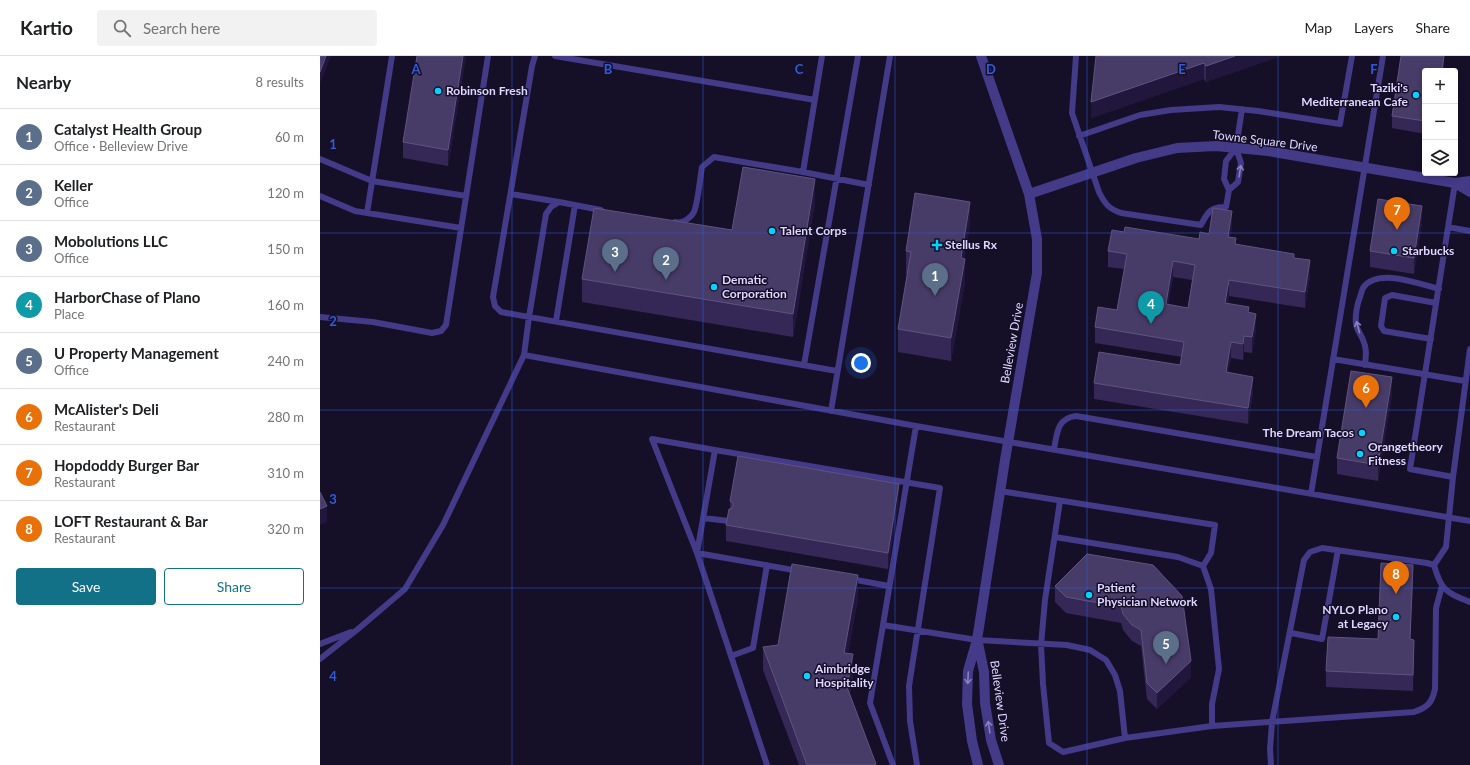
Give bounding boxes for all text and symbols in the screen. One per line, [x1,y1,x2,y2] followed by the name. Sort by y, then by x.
[97,10,377,46] search box
[20,16,73,39] text: Kartio
[111,17,133,39] icon: search
[143,19,220,37] text: Search here
[1304,19,1332,36] text: Map
[1354,19,1394,36] text: Layers
[1416,19,1450,36] text: Share
[410,61,421,77] text: A
[604,61,613,77] text: B
[795,61,804,77] text: C
[986,61,996,77] text: D
[1178,61,1186,77] text: E
[1370,61,1378,77] text: F
[1422,68,1458,176] map controls
[1422,68,1458,104] button: +
[16,72,71,93] text: Nearby
[256,74,304,90] text: 8 results
[1301,80,1409,109] place label: Taziki's Mediterranean Cafe
[446,83,528,98] place label: Robinson Fresh
[433,86,443,96] marker: Robinson Fresh
[1411,90,1421,100] marker: Taziki's Mediterranean Cafe
[1422,104,1458,140] button: −
[54,120,202,138] text: Catalyst Health Group
[1212,127,1319,154] street label: Towne Square Drive
[25,129,33,145] text: 1
[275,129,304,145] text: 60 m
[329,136,337,152] text: 1
[54,138,188,154] text: Office · Belleview Drive
[1422,140,1458,176] button: layers
[1236,165,1244,178] one-way arrow
[54,176,93,194] text: Keller
[25,185,33,201] text: 2
[267,185,304,201] text: 120 m
[54,194,89,210] text: Office
[1384,197,1410,230] pin: 7
[780,223,847,238] place label: Talent Corps
[767,226,777,236] marker: Talent Corps
[54,232,168,250] text: Mobolutions LLC
[945,237,998,252] place label: Stellus Rx
[602,239,628,272] pin: 3
[932,240,942,250] marker: Stellus Rx
[25,241,33,257] text: 3
[267,241,304,257] text: 150 m
[1402,243,1454,258] place label: Starbucks
[1389,246,1399,256] marker: Starbucks
[653,247,679,280] pin: 2
[54,250,89,266] text: Office
[922,263,948,296] pin: 1
[722,272,787,301] place label: Dematic Corporation
[709,282,719,292] marker: Dematic Corporation
[54,288,200,306] text: HarborChase of Plano
[1138,291,1164,324] pin: 4
[25,297,33,313] text: 4
[267,297,304,313] text: 160 m
[997,301,1026,385] street label: Belleview Drive
[54,306,84,322] text: Place
[329,313,337,329] text: 2
[1353,321,1361,334] one-way arrow
[54,344,219,362] text: U Property Management
[25,353,33,369] text: 5
[267,353,304,369] text: 240 m
[851,353,871,373] your location
[54,362,89,378] text: Office
[1353,375,1379,408] pin: 6
[54,400,159,418] text: McAlister's Deli
[25,409,33,425] text: 6
[267,409,304,425] text: 280 m
[54,418,116,434] text: Restaurant
[1263,425,1354,440] place label: The Dream Tacos
[1357,428,1367,438] marker: The Dream Tacos
[1368,439,1443,468] place label: Orangetheory Fitness
[1355,449,1365,459] marker: Orangetheory Fitness
[54,456,199,474] text: Hopdoddy Burger Bar
[25,465,33,481] text: 7
[267,465,304,481] text: 310 m
[54,474,116,490] text: Restaurant
[329,491,337,507] text: 3
[54,512,208,530] text: LOFT Restaurant & Bar
[25,521,33,537] text: 8
[267,521,304,537] text: 320 m
[54,530,116,546] text: Restaurant
[1383,561,1409,594] pin: 8
[16,568,156,605] button: Save
[164,568,304,605] button: Share
[1097,580,1198,609] place label: Patient Physician Network
[1084,590,1094,600] marker: Patient Physician Network
[1322,602,1389,631] place label: NYLO Plano at Legacy
[1391,612,1401,622] marker: NYLO Plano at Legacy
[1153,631,1179,664] pin: 5
[987,659,1014,743] street label: Belleview Drive
[814,661,874,690] place label: Aimbridge Hospitality
[329,668,337,684] text: 4
[802,671,812,681] marker: Aimbridge Hospitality
[964,671,972,684] one-way arrow
[985,721,993,734] one-way arrow

